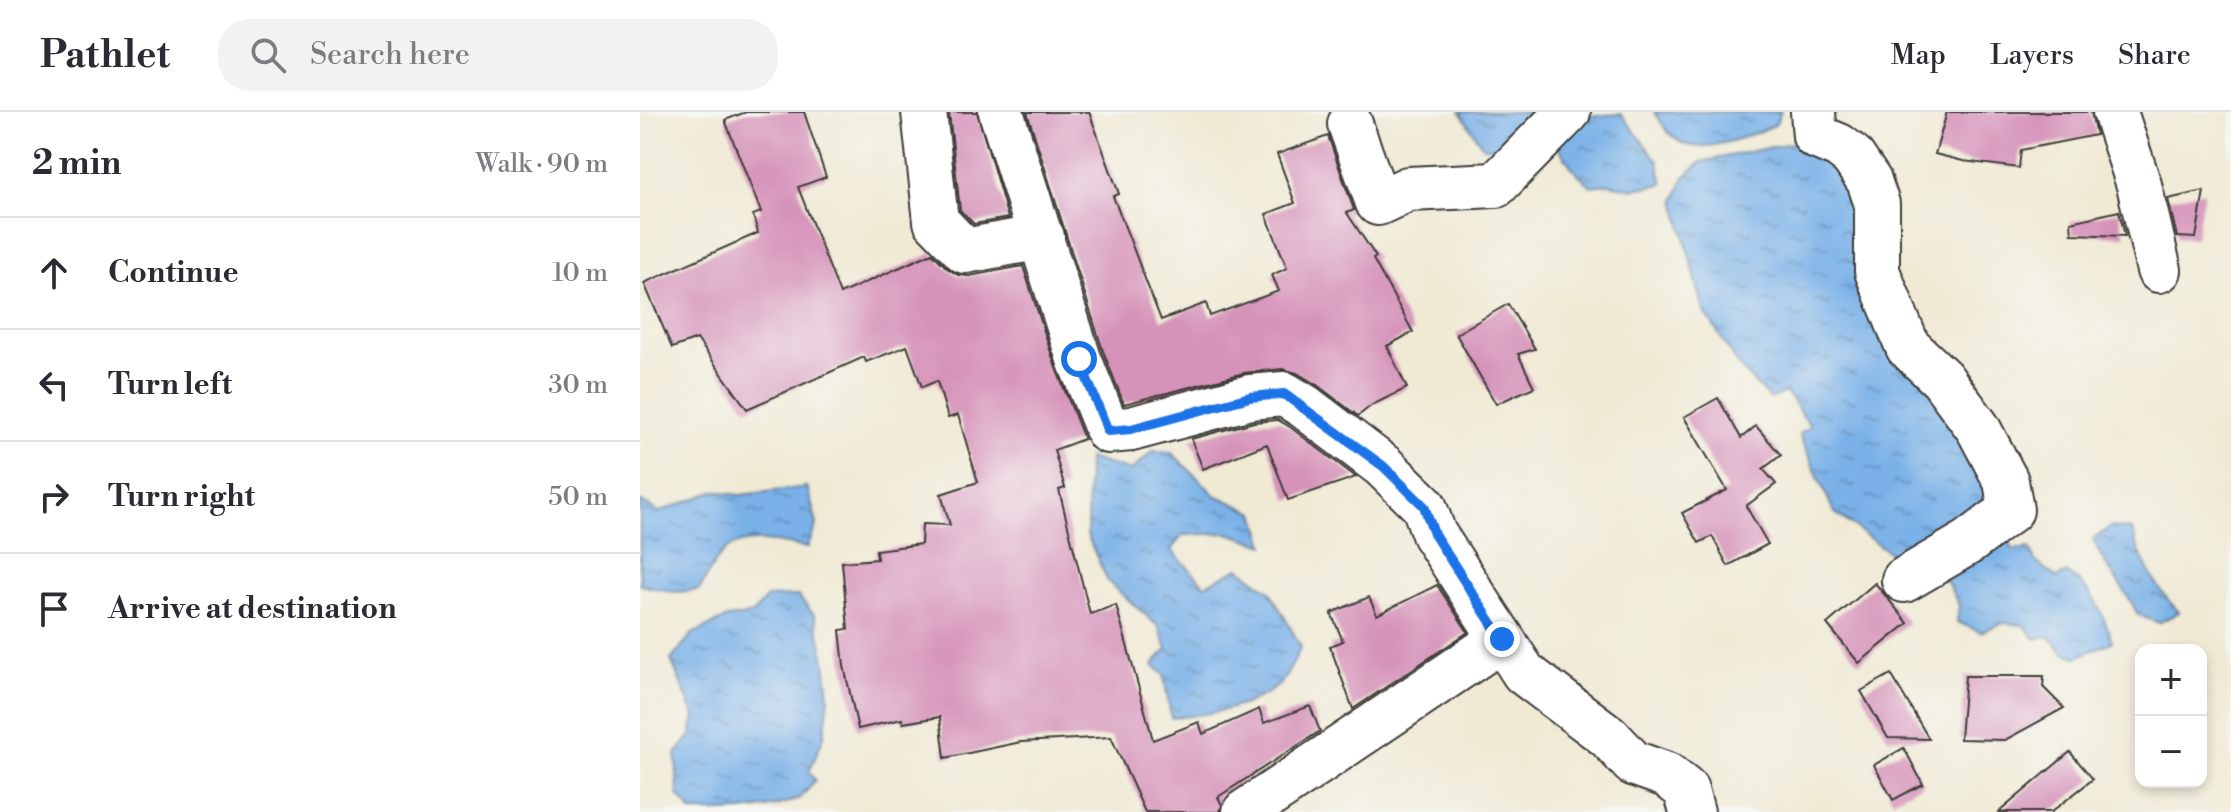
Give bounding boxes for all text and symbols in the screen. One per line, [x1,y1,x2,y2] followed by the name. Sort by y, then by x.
[218,19,778,91] search box
[40,32,170,79] text: Pathlet
[246,33,290,77] icon: search
[310,36,470,74] text: Search here
[1891,38,1946,73] text: Map
[1990,38,2074,73] text: Layers
[2118,38,2191,73] text: Share
[32,143,121,185] text: 2 min
[476,148,608,180] text: Walk · 90 m
[32,251,76,295] icon: ahead
[108,254,239,292] text: Continue
[552,257,608,289] text: 10 m
[1061,341,1097,377] route start
[32,363,76,407] icon: left
[108,366,232,404] text: Turn left
[548,369,608,401] text: 30 m
[32,475,76,519] icon: right
[108,478,255,516] text: Turn right
[548,481,608,513] text: 50 m
[32,587,76,631] icon: arrive
[108,590,397,628] text: Arrive at destination
[1484,621,1520,657] route end
[2135,644,2207,788] map controls
[2135,644,2207,716] button: +
[2135,716,2207,788] button: −

